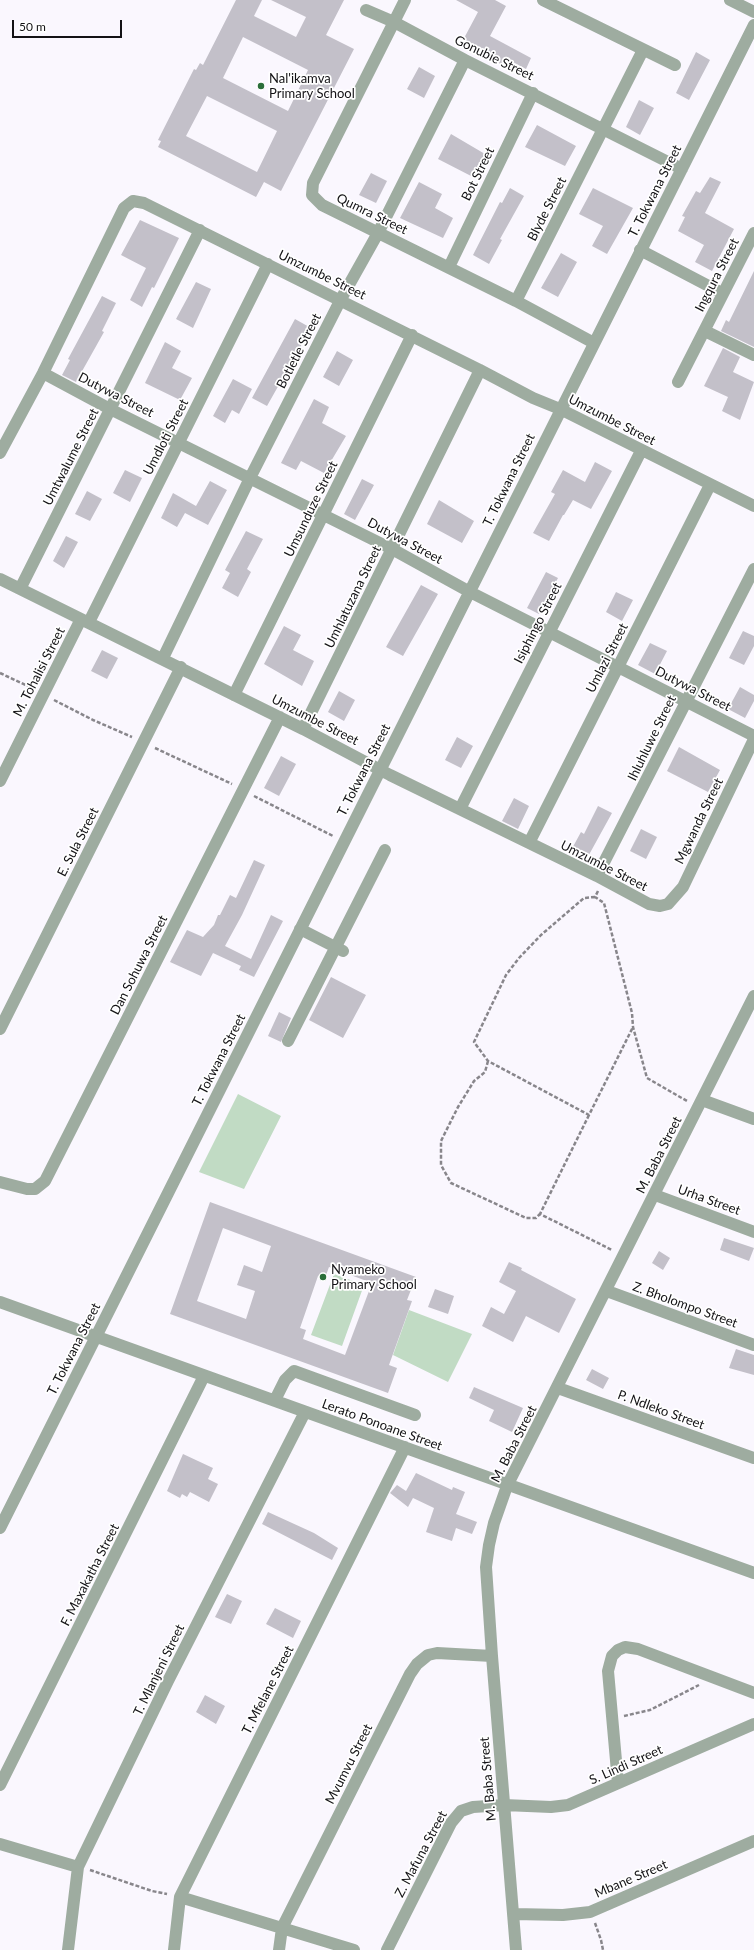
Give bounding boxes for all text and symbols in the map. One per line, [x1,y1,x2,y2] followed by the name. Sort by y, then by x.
[14,12,124,38] scale bar
[19,19,46,34] text: 50 m
[452,32,536,84] street label: Gonubie Street
[269,71,355,102] place label: Nal'ikamva Primary School
[256,81,266,91] marker: Nal'ikamva Primary School
[625,142,685,240] street label: T. Tokwana Street
[458,145,498,203] street label: Bot Street
[524,174,570,244] street label: Blyde Street
[334,190,410,238] street label: Qumra Street
[692,236,742,314] street label: Ingqura Street
[276,247,368,303] street label: Umzumbe Street
[273,311,325,391] street label: Botletle Street
[76,369,156,421] street label: Dutywa Street
[566,391,658,449] street label: Umzumbe Street
[140,396,192,478] street label: Umdloti Street
[40,406,102,508] street label: Umtwalume Street
[480,431,538,529] street label: T. Tokwana Street
[281,458,341,560] street label: Umsunduze Street
[365,515,445,567] street label: Dutywa Street
[321,543,385,651] street label: Umhlatuzana Street
[511,580,565,666] street label: Isiphingo Street
[583,621,631,695] street label: Umlazi Street
[10,625,68,719] street label: M. Tohalisi Street
[653,663,733,715] street label: Dutywa Street
[269,691,361,749] street label: Umzumbe Street
[625,693,679,783] street label: Ihluhluwe Street
[334,721,394,819] street label: T. Tokwana Street
[671,775,727,867] street label: Mgwanda Street
[54,805,102,879] street label: E. Sula Street
[558,837,650,895] street label: Umzumbe Street
[107,913,171,1017] street label: Dan Sohuwa Street
[189,1011,249,1109] street label: T. Tokwana Street
[633,1114,685,1196] street label: M. Baba Street
[676,1181,742,1219] street label: Urha Street
[331,1262,417,1293] place label: Nyameko Primary School
[318,1272,328,1282] marker: Nyameko Primary School
[630,1279,740,1331] street label: Z. Bholompo Street
[44,1300,104,1398] street label: T. Tokwana Street
[616,1387,706,1433] street label: P. Ndleko Street
[320,1396,444,1454] street label: Lerato Ponoane Street
[488,1403,540,1485] street label: M. Baba Street
[57,1521,123,1629] street label: F. Maxakatha Street
[130,1622,188,1718] street label: T. Mlanjeni Street
[239,1643,297,1737] street label: T. Mfelane Street
[322,1721,376,1807] street label: Mvumvu Street
[477,1736,499,1822] street label: M. Baba Street
[587,1742,665,1788] street label: S. Lindi Street
[392,1808,450,1900] street label: Z. Mafuna Street
[592,1857,670,1901] street label: Mbane Street

